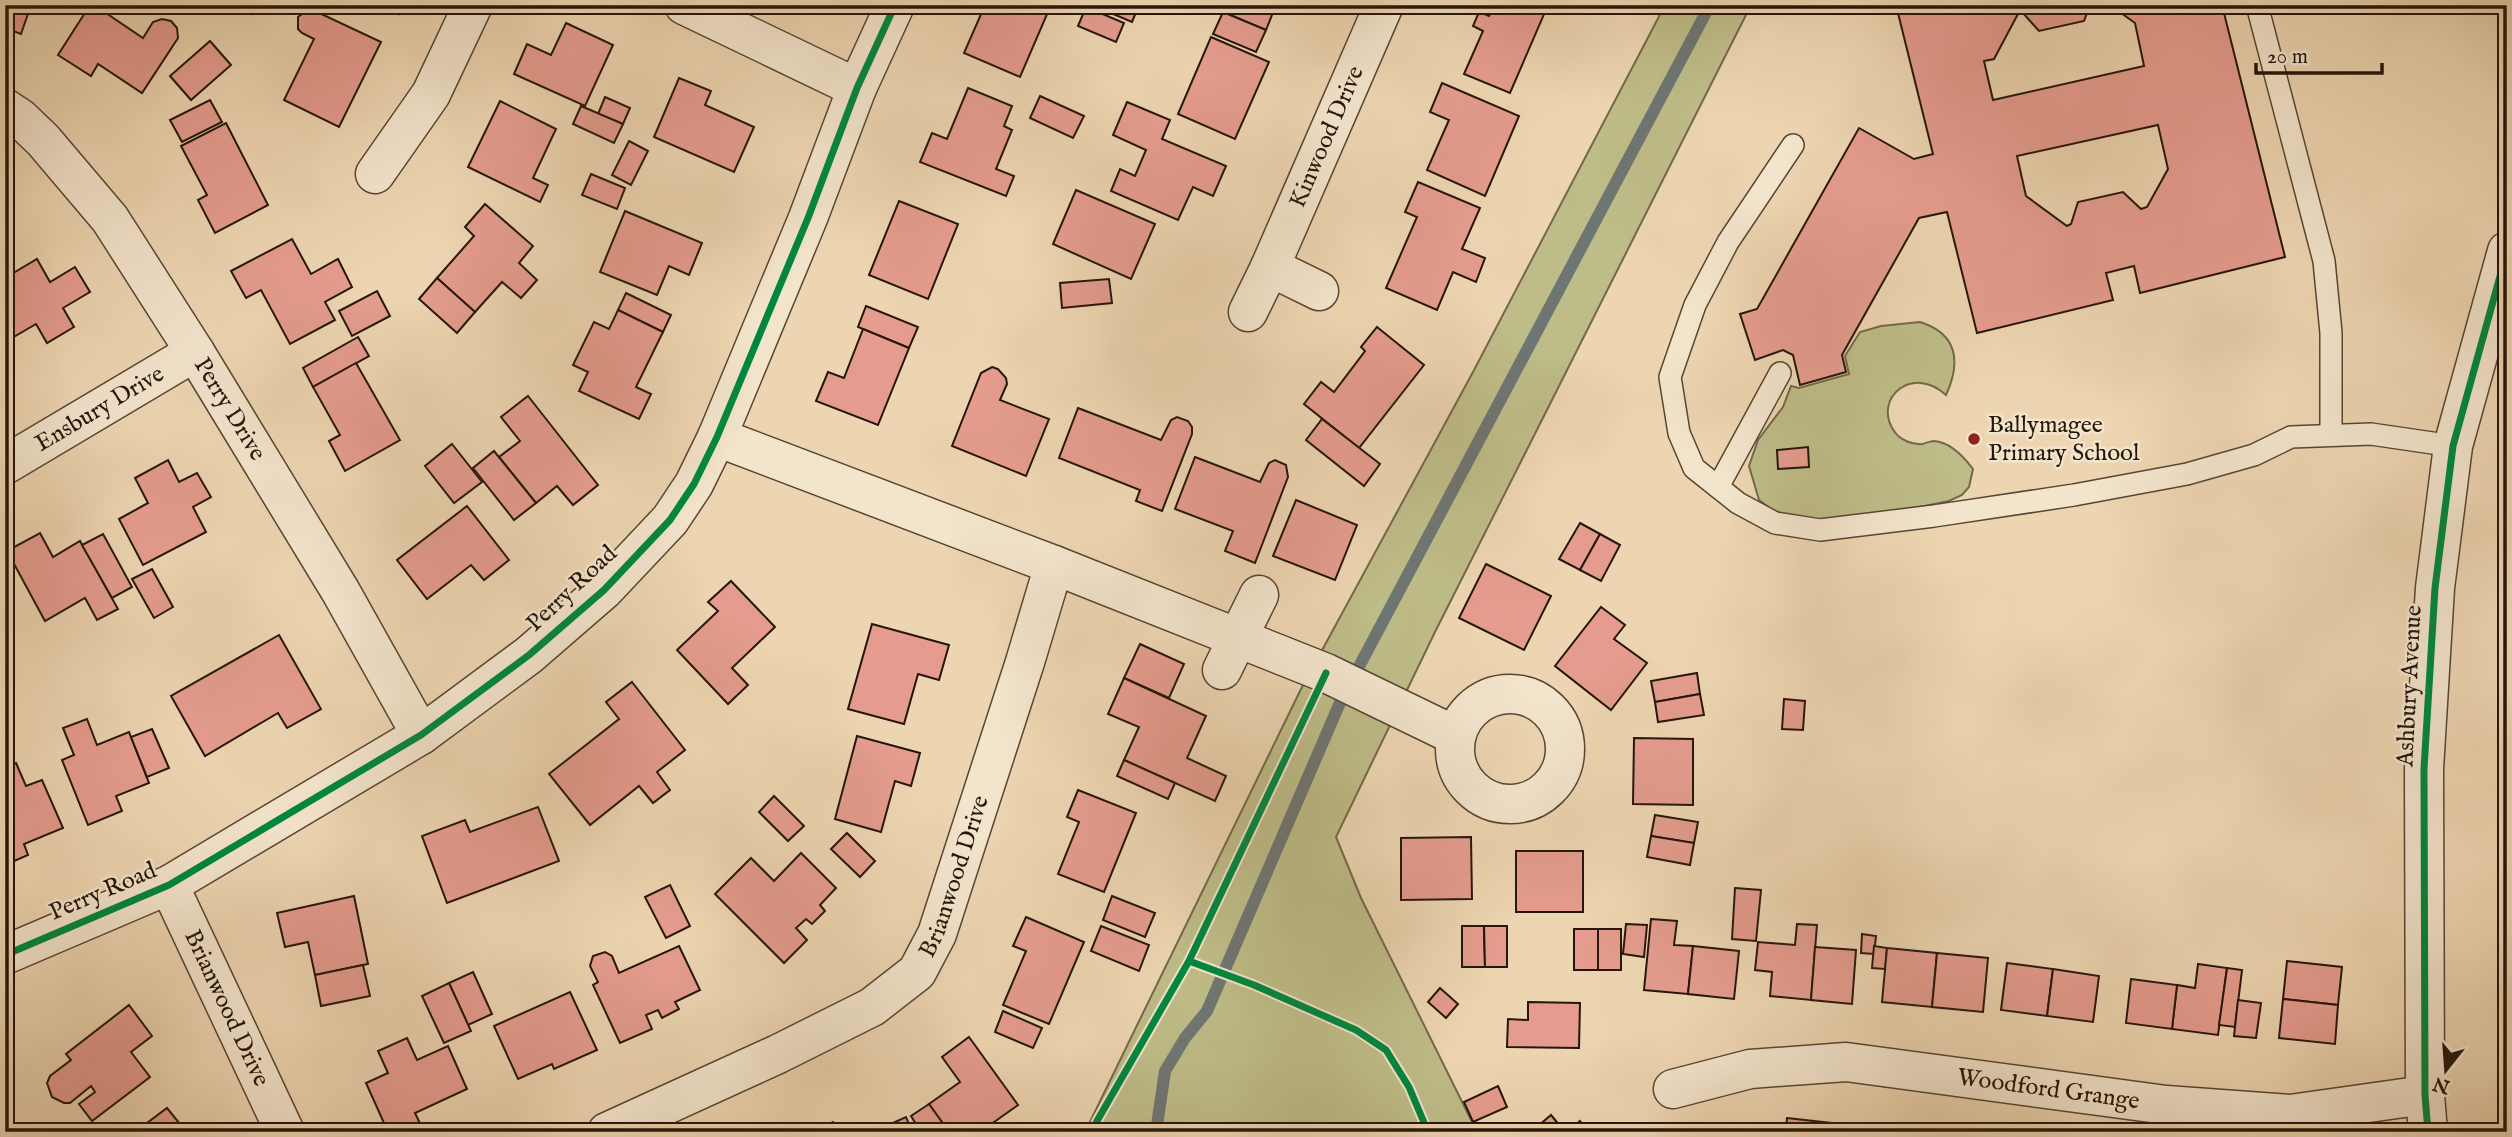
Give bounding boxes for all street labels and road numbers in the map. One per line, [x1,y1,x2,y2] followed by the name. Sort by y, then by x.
[1282,61,1371,213] street label: Kinwood Drive
[186,352,273,466] street label: Perry Drive
[29,358,170,459] street label: Ensbury Drive
[520,539,624,639] street label: Perry Road
[2390,604,2430,769] street label: Ashbury Avenue
[912,792,996,963] street label: Brianwood Drive
[45,855,161,928] street label: Perry Road
[177,925,277,1091] street label: Brianwood Drive
[1955,1062,2141,1117] street label: Woodford Grange

